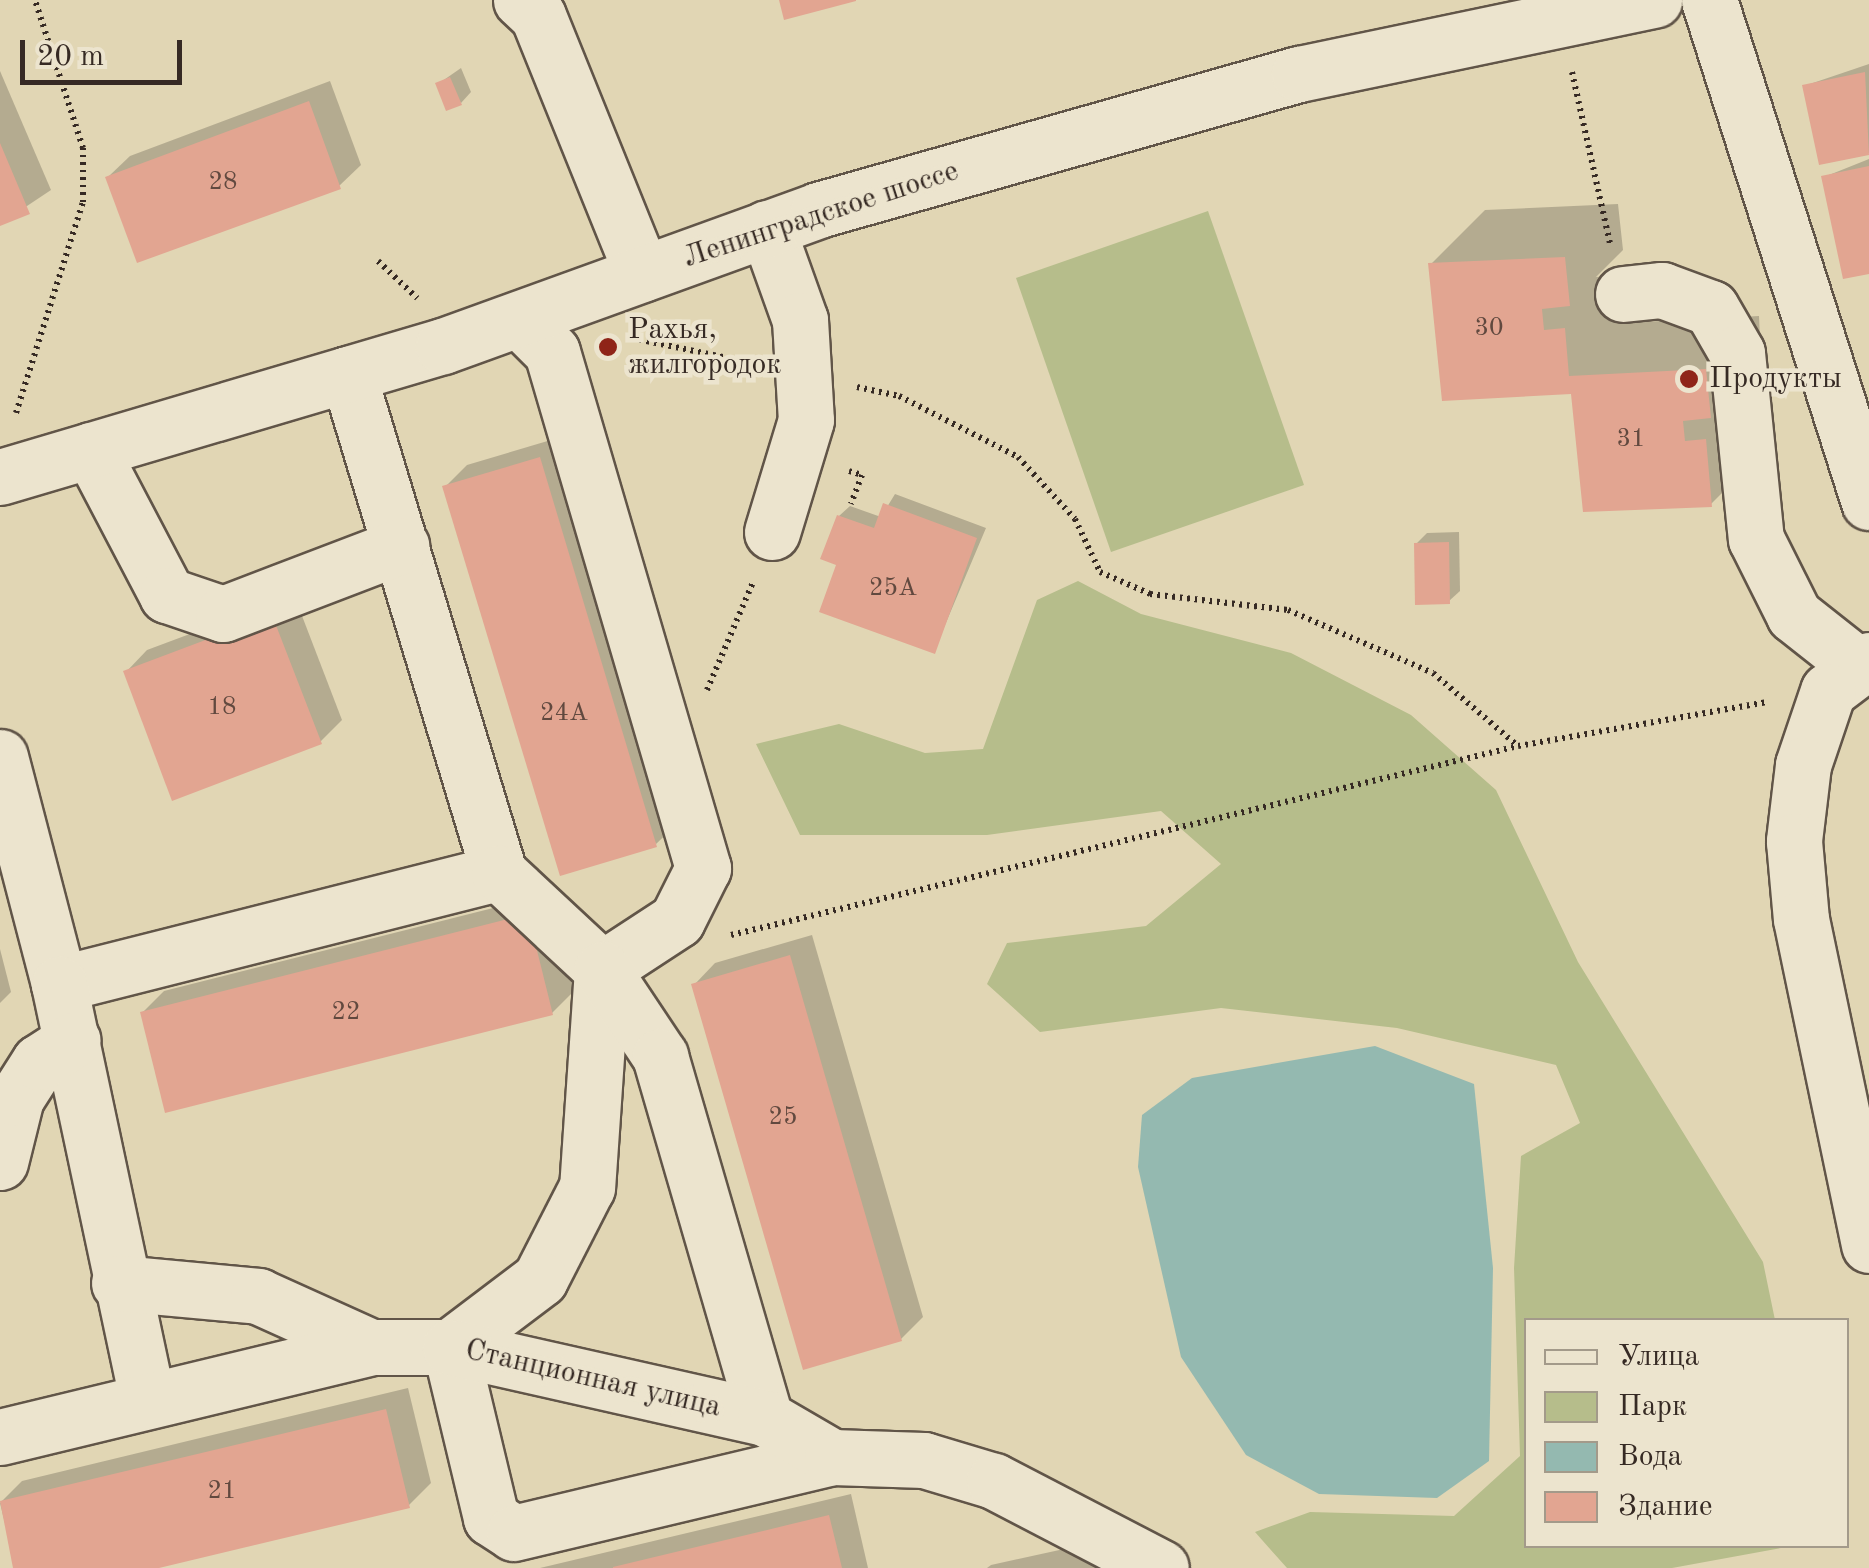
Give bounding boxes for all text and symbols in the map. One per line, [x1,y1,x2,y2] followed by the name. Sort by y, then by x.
[25,20,188,82] scale bar
[37,42,104,72] text: 20 m
[679,154,963,276] street label: Ленинградское шоссе
[209,168,237,198] house number: 28
[628,312,781,382] place label: Рахья, жилгородок
[1475,314,1503,344] house number: 30
[597,336,619,358] marker: Рахья, жилгородок
[1709,361,1842,397] place label: Продукты
[1678,368,1700,390] marker: Продукты
[1617,425,1645,455] house number: 31
[869,574,917,604] house number: 25А
[208,693,236,723] house number: 18
[540,699,588,729] house number: 24А
[332,998,360,1028] house number: 22
[769,1103,797,1133] house number: 25
[1524,1318,1849,1548] legend
[462,1332,724,1426] street label: Станционная улица
[1618,1342,1699,1372] text: Улица
[1618,1392,1687,1422] text: Парк
[1618,1442,1682,1472] text: Вода
[208,1477,236,1507] house number: 21
[1618,1492,1713,1522] text: Здание

